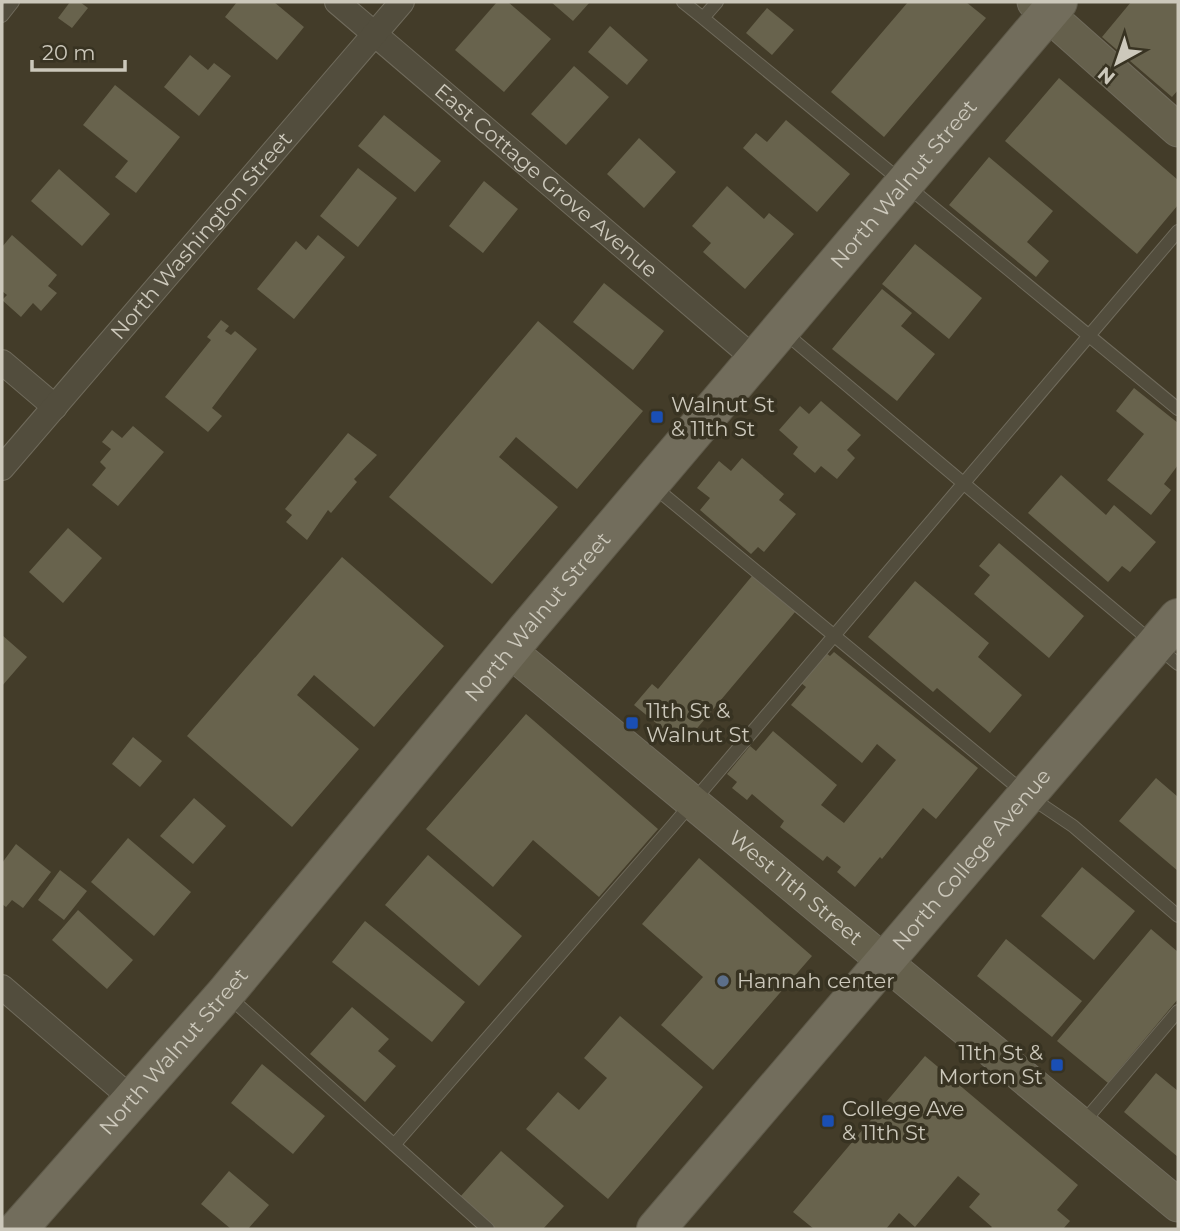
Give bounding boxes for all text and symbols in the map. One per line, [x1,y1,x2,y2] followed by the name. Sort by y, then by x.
[32,28,124,72] scale bar
[1082,28,1152,98] north arrow
[42,40,96,65] text: 20 m
[1093,62,1120,89] text: N
[430,78,663,282] street label: East Cottage Grove Avenue
[825,94,982,273] street label: North Walnut Street
[105,127,297,344] street label: North Washington Street
[671,392,775,441] place label: Walnut St & 11th St
[649,409,665,425] marker: Walnut St & 11th St
[459,527,616,706] street label: North Walnut Street
[646,698,750,747] place label: 11th St & Walnut St
[624,715,640,731] marker: 11th St & Walnut St
[887,763,1056,955] street label: North College Avenue
[724,825,868,950] street label: West 11th Street
[94,963,253,1140] street label: North Walnut Street
[737,968,895,993] place label: Hannah center
[715,973,731,989] marker: Hannah center
[939,1040,1043,1089] place label: 11th St & Morton St
[1049,1057,1065,1073] marker: 11th St & Morton St
[842,1096,964,1145] place label: College Ave & 11th St
[820,1113,836,1129] marker: College Ave & 11th St

